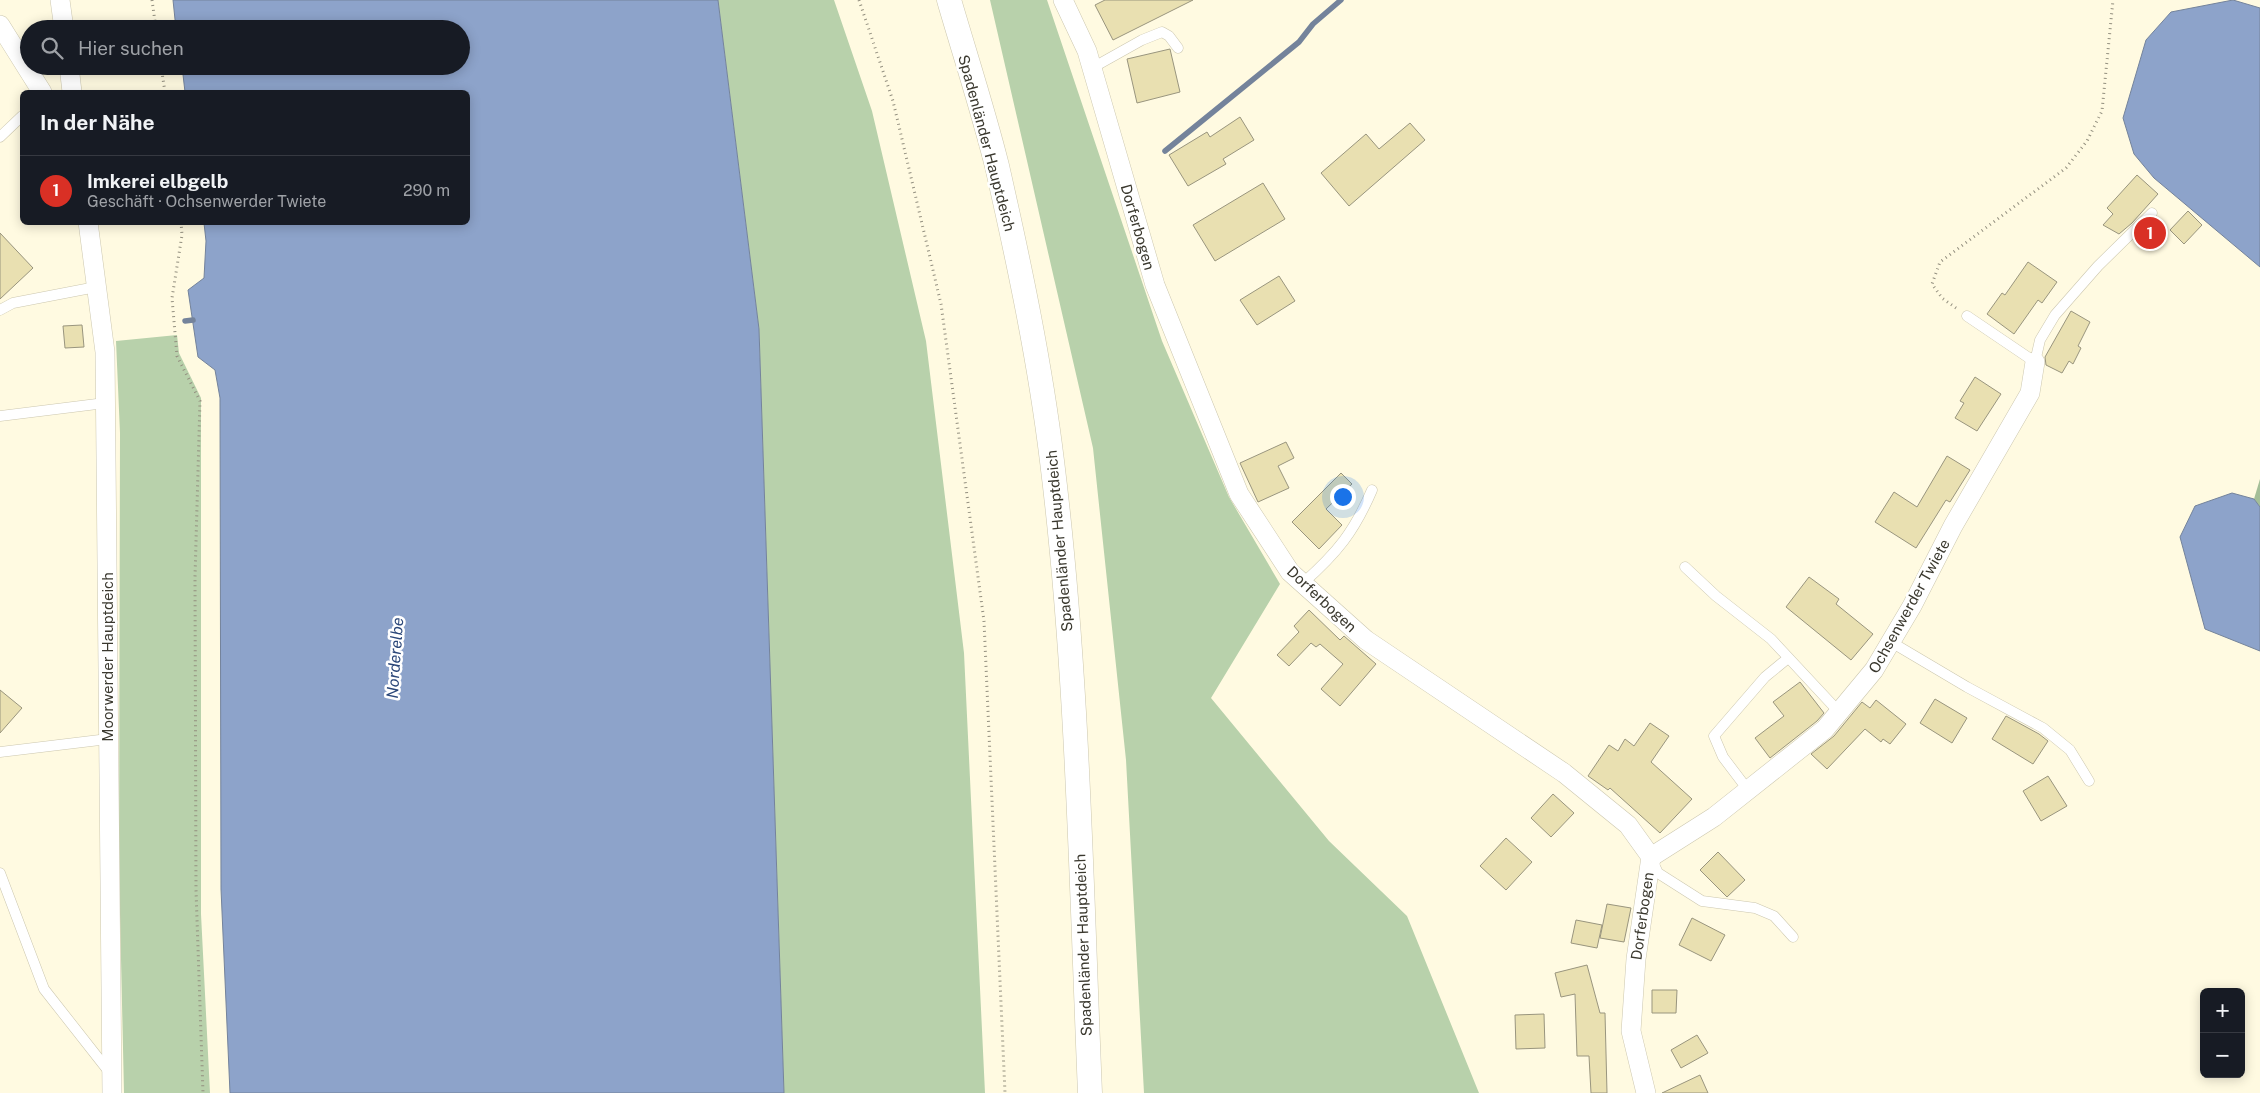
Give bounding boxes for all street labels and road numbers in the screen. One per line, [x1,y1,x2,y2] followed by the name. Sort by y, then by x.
[955,53,1019,233] street label: Spadenländer Hauptdeich
[1118,182,1158,272] street label: Dorferbogen
[1043,449,1075,633] street label: Spadenländer Hauptdeich
[1865,536,1953,676] street label: Ochsenwerder Twiete
[1284,563,1360,635] street label: Dorferbogen
[99,572,116,742] street label: Moorwerder Hauptdeich
[1071,854,1095,1036] street label: Spadenländer Hauptdeich
[1627,871,1657,961] street label: Dorferbogen

